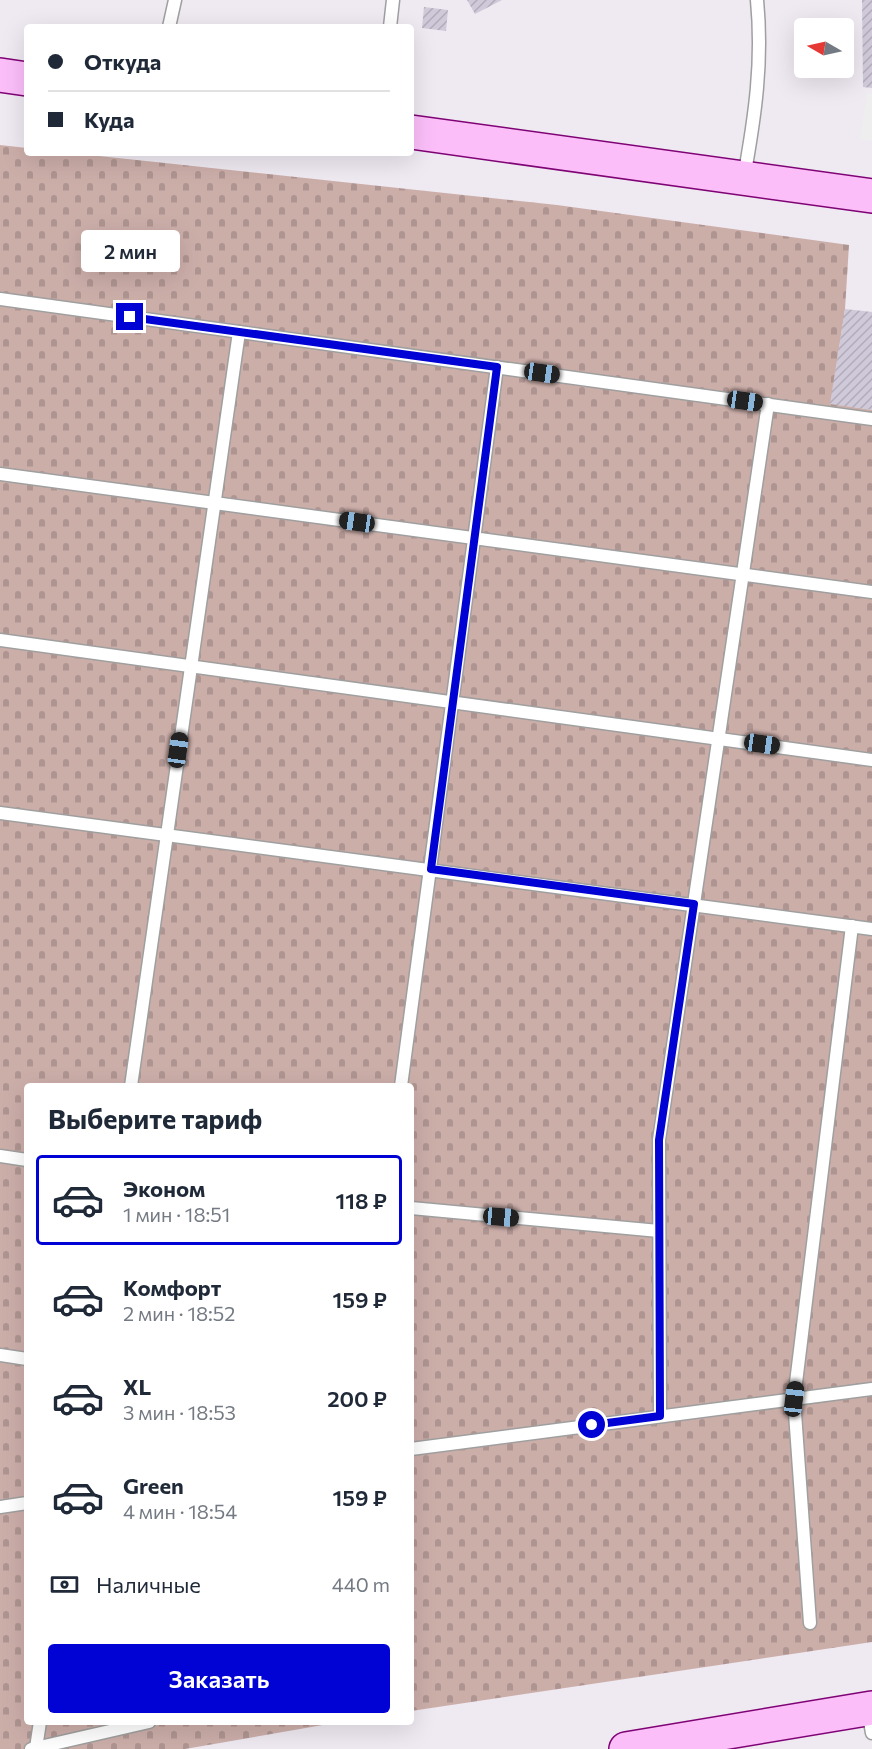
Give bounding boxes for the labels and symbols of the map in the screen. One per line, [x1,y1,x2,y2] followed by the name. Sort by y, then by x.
[794,18,854,78] north arrow
[80,230,180,272] callout: 2 мин
[116,303,143,330] route end
[523,362,561,384] car
[726,390,764,412] car
[338,511,376,533] car
[167,731,189,769] car
[743,733,781,755] car
[482,1206,520,1228] car
[783,1380,805,1418] car
[578,1411,605,1438] route start

